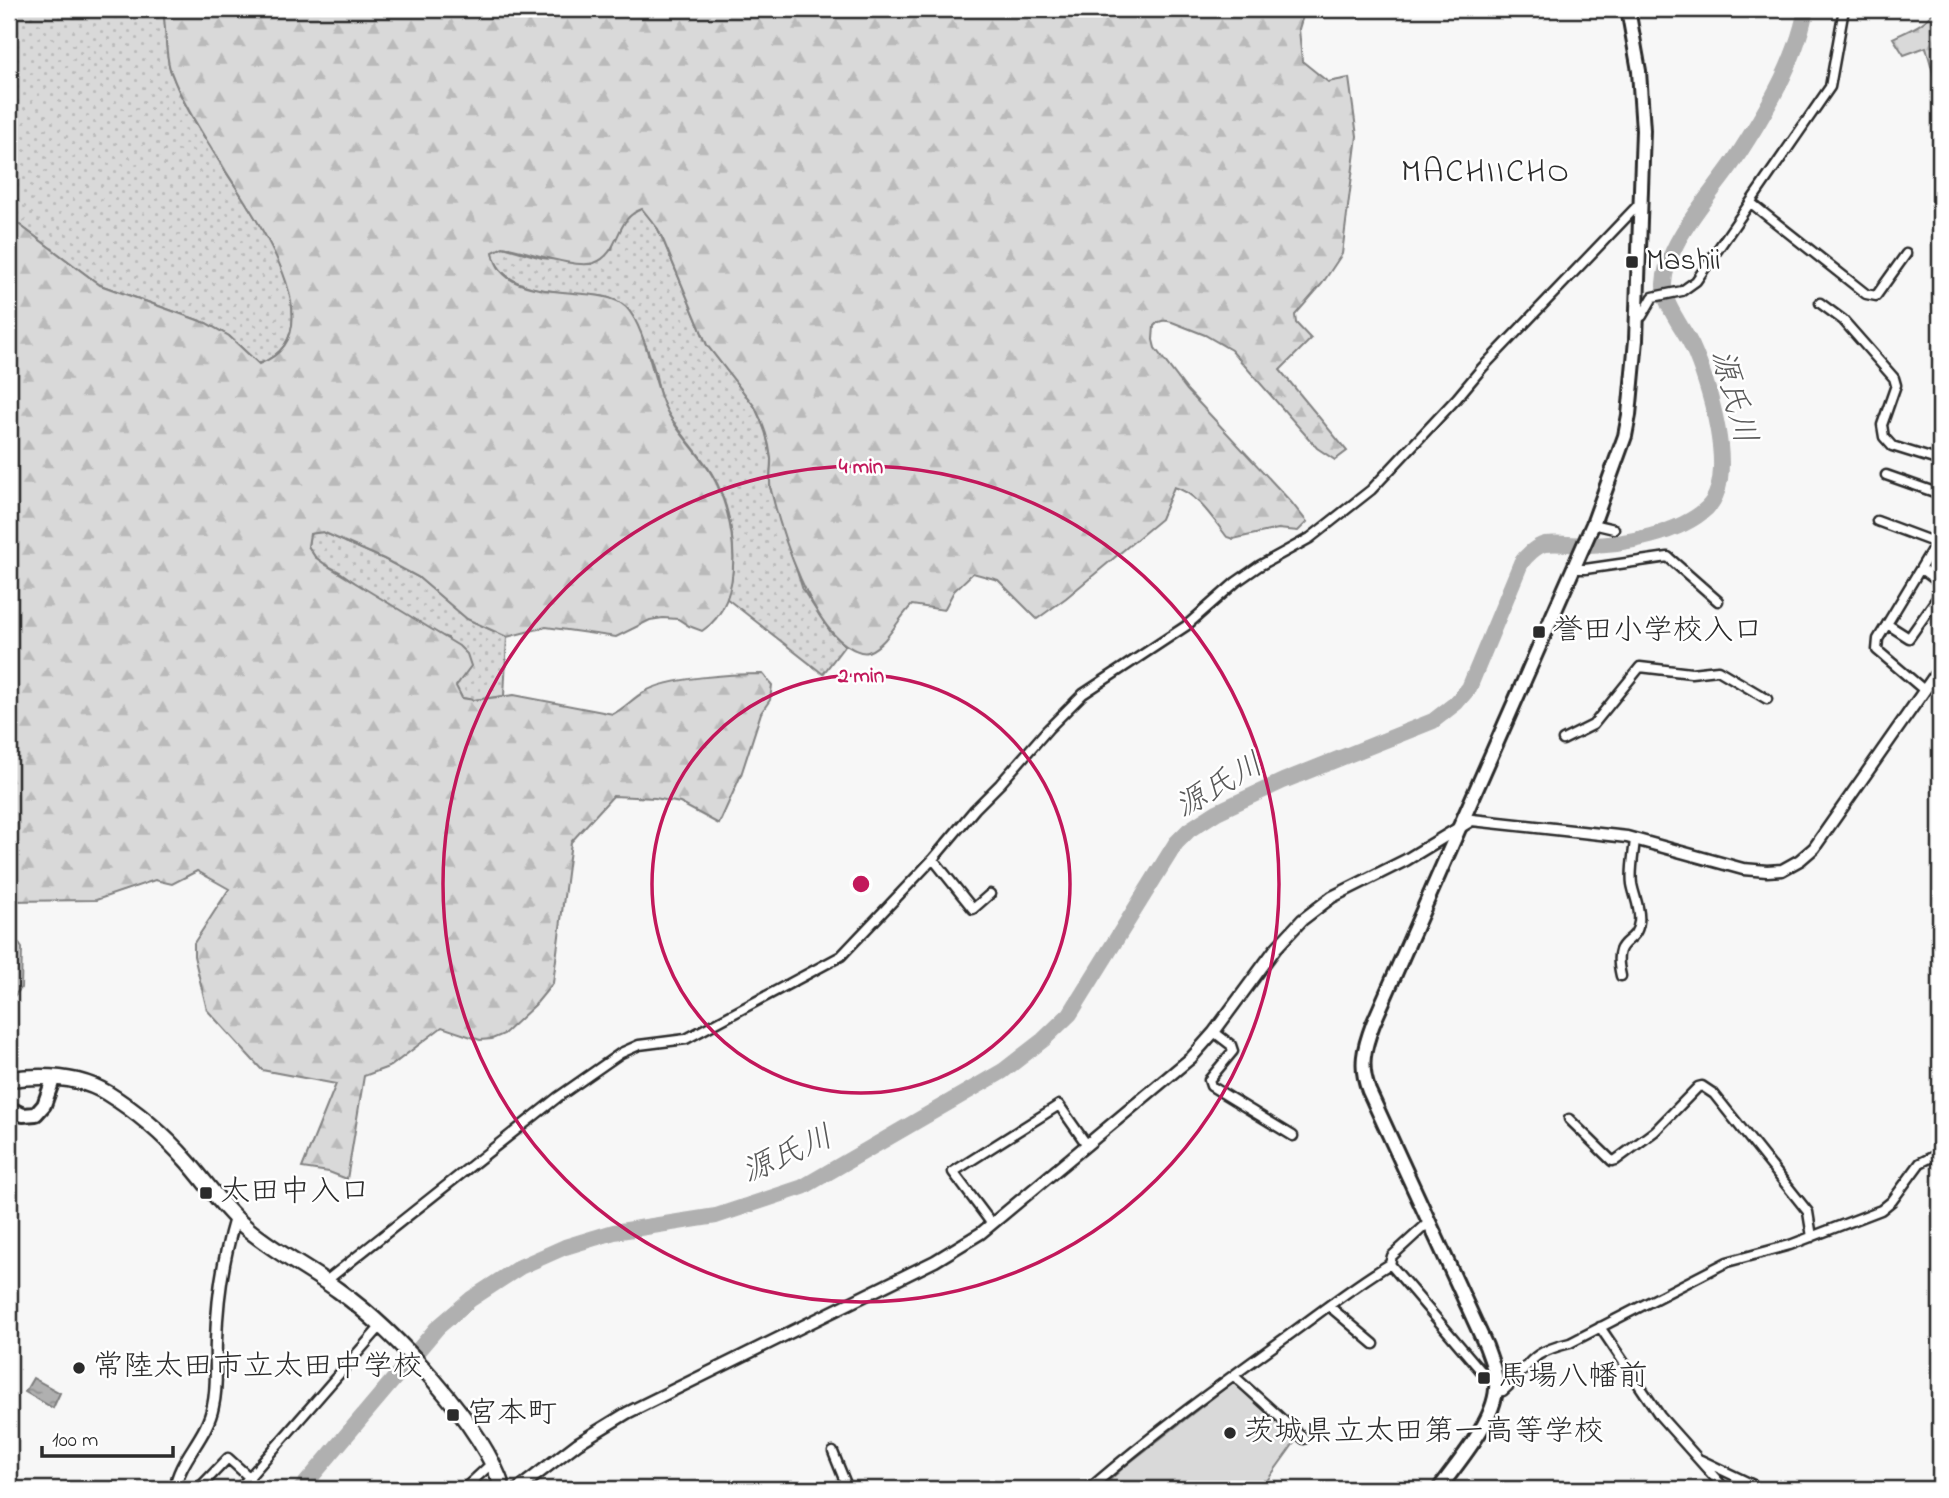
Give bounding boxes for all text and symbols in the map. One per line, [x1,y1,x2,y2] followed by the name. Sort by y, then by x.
[1401,149,1571,197] district label: MACHIICHO
[1646,240,1721,284] place label: Mashii
[1624,254,1640,270] marker: Mashii
[1697,345,1767,449] water label: 源氏川
[839,453,883,483] text: 4 min
[1553,610,1763,654] place label: 誉田小学校入口
[1531,624,1547,640] marker: 誉田小学校入口
[837,662,884,692] text: 2 min
[1167,743,1273,831] water label: 源氏川
[849,872,873,896] centre of rings
[735,1115,841,1197] water label: 源氏川
[220,1171,370,1215] place label: 太田中入口
[198,1185,214,1201] marker: 太田中入口
[93,1346,423,1390] place label: 常陸太田市立太田中学校
[1498,1356,1648,1400] place label: 馬場八幡前
[71,1360,87,1376] marker: 常陸太田市立太田中学校
[1476,1370,1492,1386] marker: 馬場八幡前
[467,1393,557,1437] place label: 宮本町
[445,1407,461,1423] marker: 宮本町
[1244,1411,1604,1455] place label: 茨城県立太田第一高等学校
[42,1414,173,1458] scale bar
[1222,1425,1238,1441] marker: 茨城県立太田第一高等学校
[52,1426,98,1456] text: 100 m

